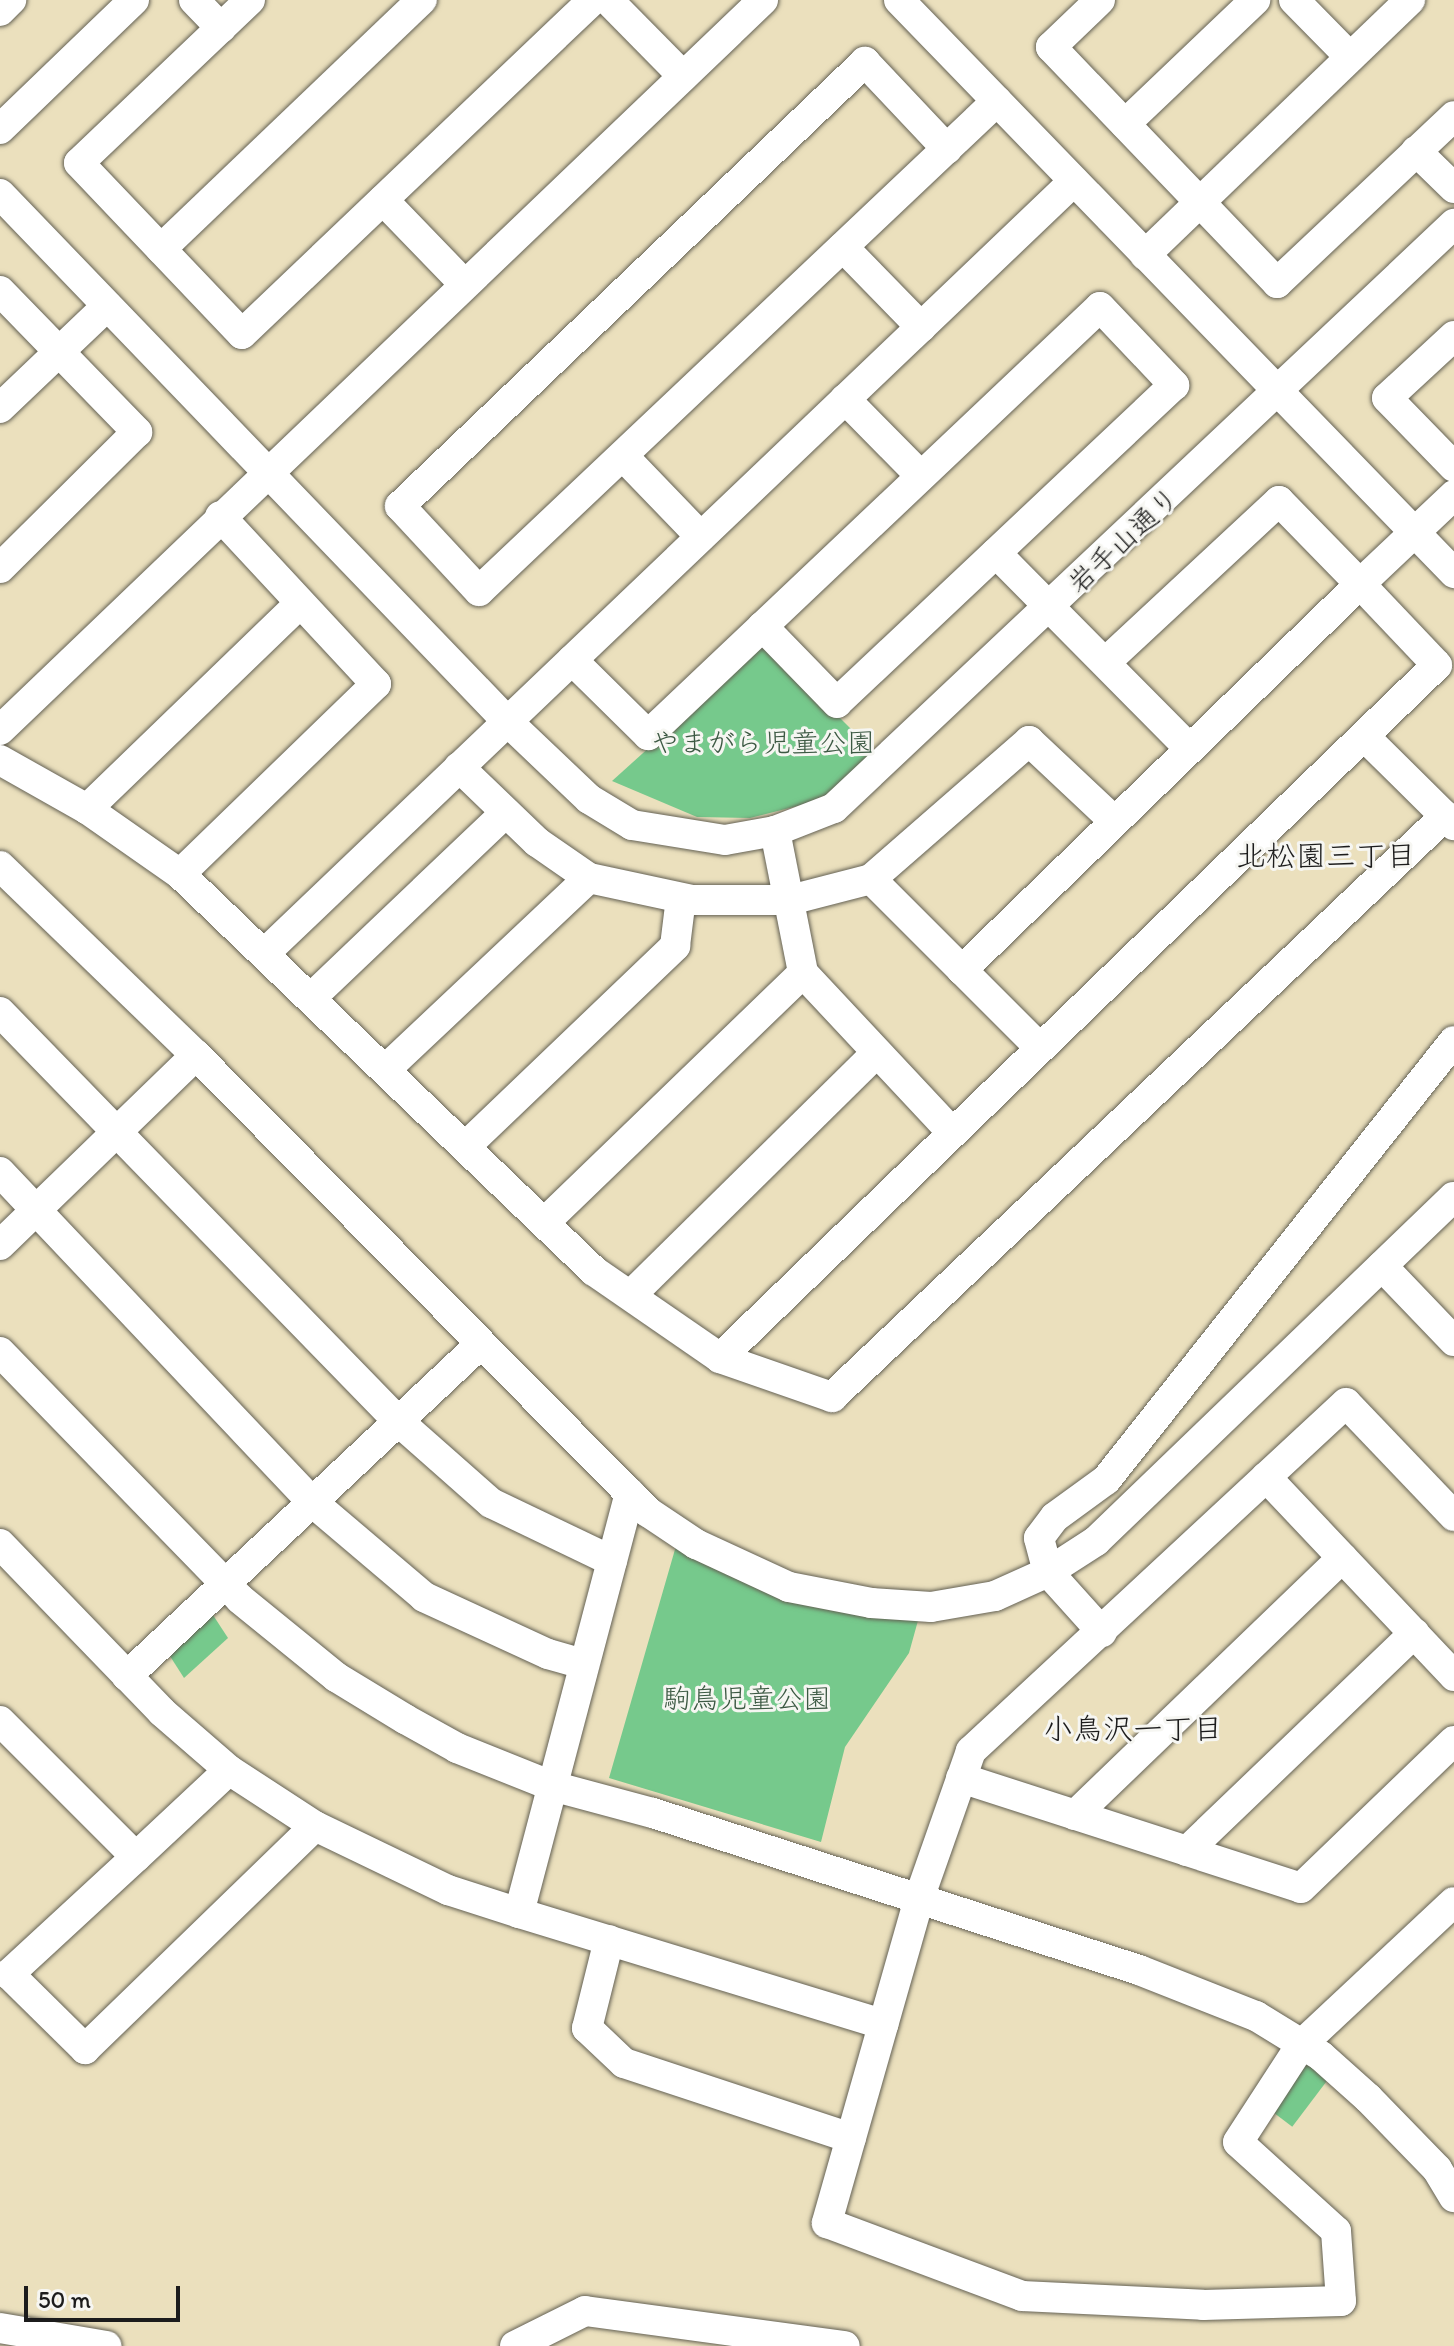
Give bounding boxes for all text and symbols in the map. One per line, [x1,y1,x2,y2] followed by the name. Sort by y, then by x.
[1060,480,1186,600] street label: 岩手山通り
[651,725,875,759] park label: やまがら児童公園
[1236,838,1416,874] district label: 北松園三丁目
[663,1681,831,1715] park label: 駒鳥児童公園
[1043,1711,1223,1747] district label: 小鳥沢一丁目
[28,2270,184,2320] scale bar
[38,2285,91,2314] text: 50 m

